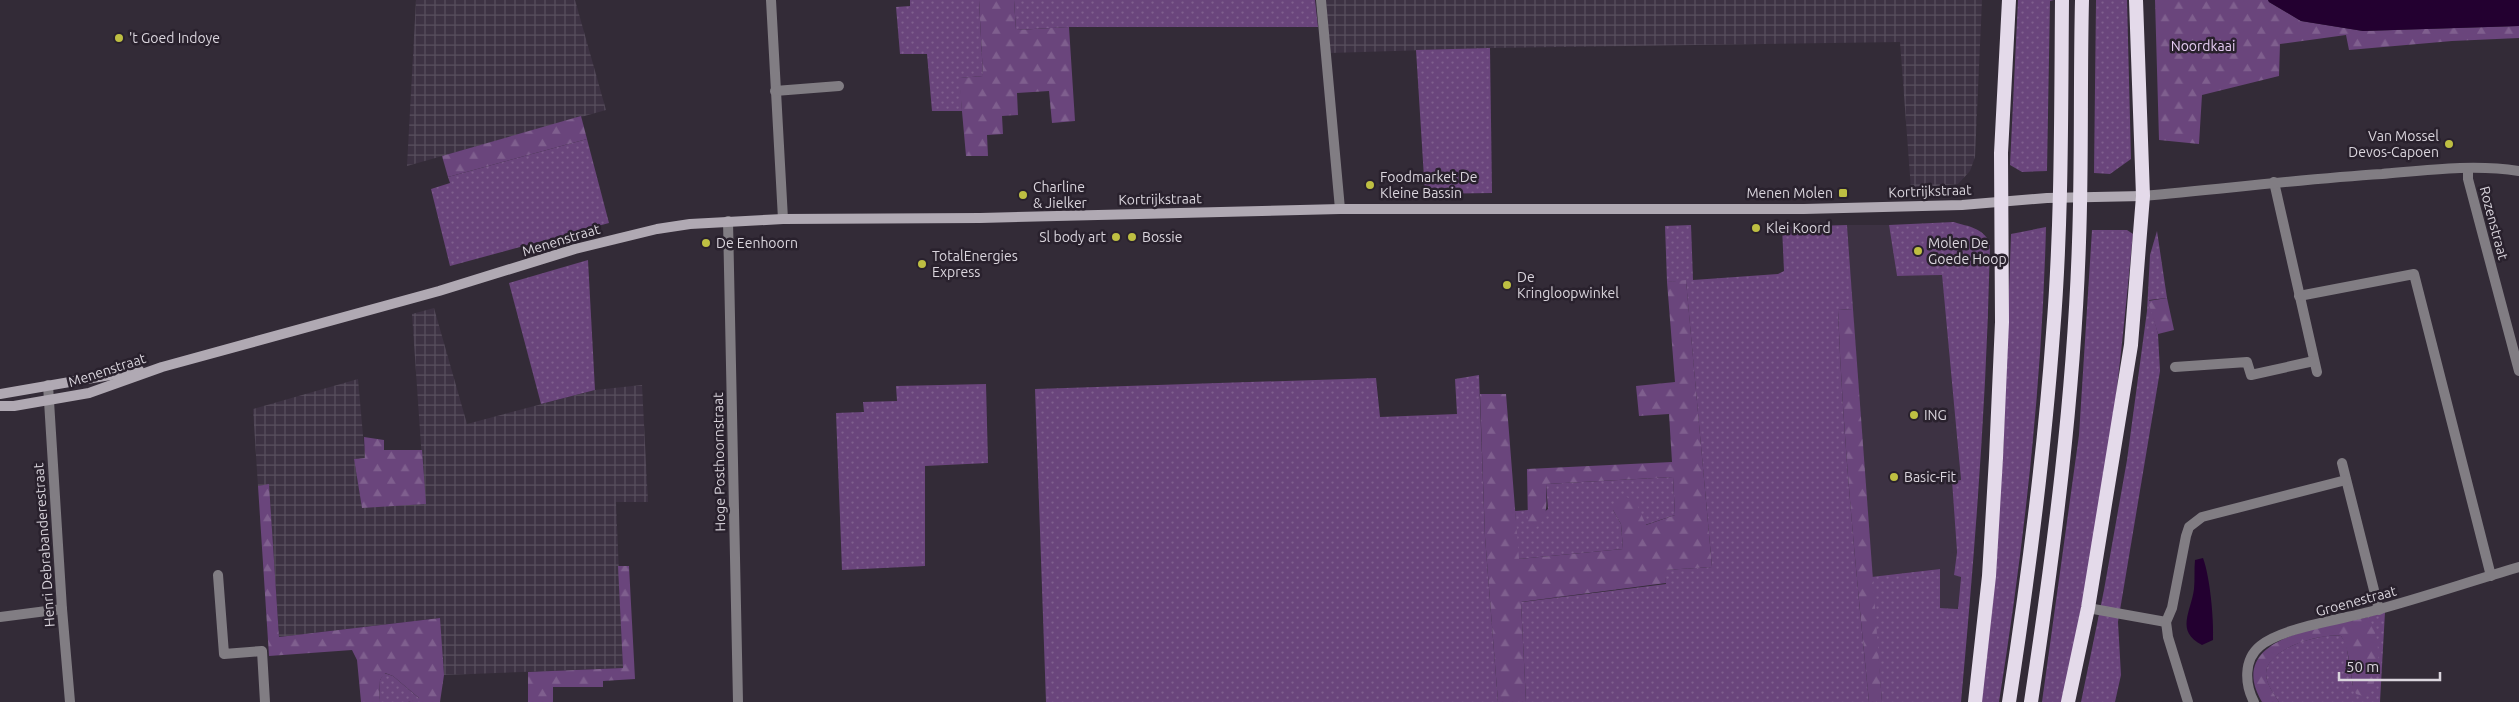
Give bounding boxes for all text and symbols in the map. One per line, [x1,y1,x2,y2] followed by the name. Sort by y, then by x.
[129,30,220,46] place label: 't Goed Indoye
[113,32,125,44] marker: 't Goed Indoye
[2171,38,2235,54] park label: Noordkaai
[2348,128,2439,160] place label: Van Mossel Devos-Capoen
[2443,138,2455,150] marker: Van Mossel Devos-Capoen
[1380,169,1477,201] place label: Foodmarket De Kleine Bassin
[1033,179,1088,211] place label: Charline & Jielker
[1364,179,1376,191] marker: Foodmarket De Kleine Bassin
[1888,182,1972,200] street label: Kortrijkstraat
[2476,184,2512,262] street label: Rozenstraat
[1746,185,1833,201] place label: Menen Molen
[1837,187,1849,199] marker: Menen Molen
[1017,189,1029,201] marker: Charline & Jielker
[1118,190,1202,208] street label: Kortrijkstraat
[520,220,602,259] street label: Menenstraat
[1766,220,1831,236] place label: Klei Koord
[1750,222,1762,234] marker: Klei Koord
[1039,229,1106,245] place label: Sl body art
[1142,229,1182,245] place label: Bossie
[1110,231,1122,243] marker: Sl body art
[1126,231,1138,243] marker: Bossie
[716,235,798,251] place label: De Eenhoorn
[1928,235,2007,267] place label: Molen De Goede Hoop
[700,237,712,249] marker: De Eenhoorn
[1912,245,1924,257] marker: Molen De Goede Hoop
[932,248,1018,280] place label: TotalEnergies Express
[916,258,928,270] marker: TotalEnergies Express
[1517,269,1619,301] place label: De Kringloopwinkel
[1501,279,1513,291] marker: De Kringloopwinkel
[66,350,148,390] street label: Menenstraat
[710,392,728,532] street label: Hoge Posthoornstraat
[1924,407,1947,423] place label: ING
[1908,409,1920,421] marker: ING
[30,462,58,628] street label: Henri Debrabanderestraat
[1904,469,1957,485] place label: Basic-Fit
[1888,471,1900,483] marker: Basic-Fit
[2314,582,2399,619] street label: Groenestraat
[2339,650,2440,682] scale bar
[2346,658,2379,675] text: 50 m

